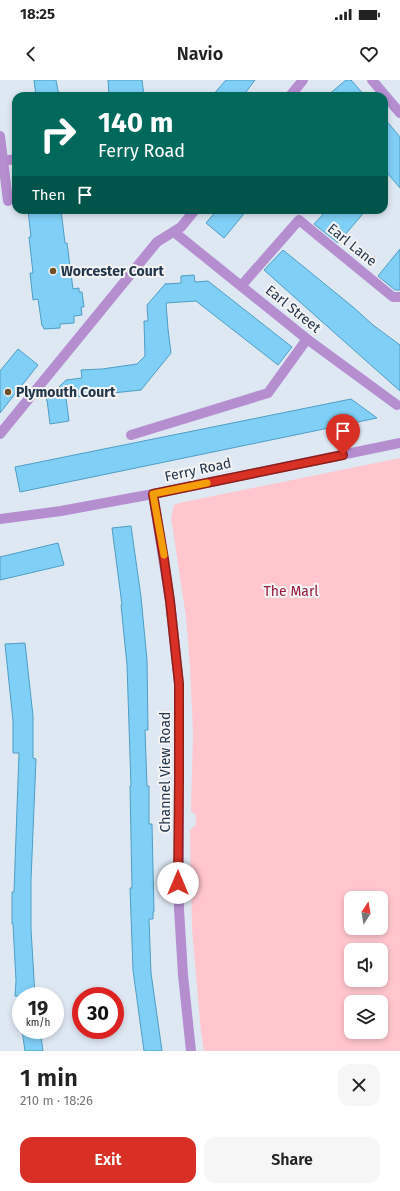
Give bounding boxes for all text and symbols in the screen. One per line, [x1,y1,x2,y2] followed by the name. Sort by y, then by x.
[20,5,55,23] text: 18:25
[20,43,42,65] icon: back
[177,43,223,65] text: Navio
[358,43,380,65] icon: heart
[98,106,174,139] text: 140 m
[32,108,84,160] icon: right
[98,140,185,162] text: Ferry Road
[74,184,96,206] icon: arrive
[32,186,66,204] text: Then
[324,220,380,270] street label: Earl Lane
[61,263,164,280] place label: Worcester Court
[48,266,58,276] marker: Worcester Court
[262,282,325,337] street label: Earl Street
[16,384,116,401] place label: Plymouth Court
[3,387,13,397] marker: Plymouth Court
[326,414,360,455] pin
[332,420,354,442] icon: arrive
[163,455,233,485] street label: Ferry Road
[264,583,318,600] park label: The Marl
[157,712,174,832] street label: Channel View Road
[157,862,199,904] position arrow
[344,891,388,935] north arrow
[344,891,388,1039] map controls
[344,943,388,987] button: sound
[72,987,124,1039] speed limit sign: 30
[344,995,388,1039] button: layers
[28,996,48,1020] text: 19
[26,1017,50,1029] text: km/h
[20,1064,78,1092] text: 1 min
[338,1064,380,1106] button: close
[20,1093,93,1108] text: 210 m · 18:26
[20,1137,196,1183] button: Exit
[204,1137,380,1183] button: Share

